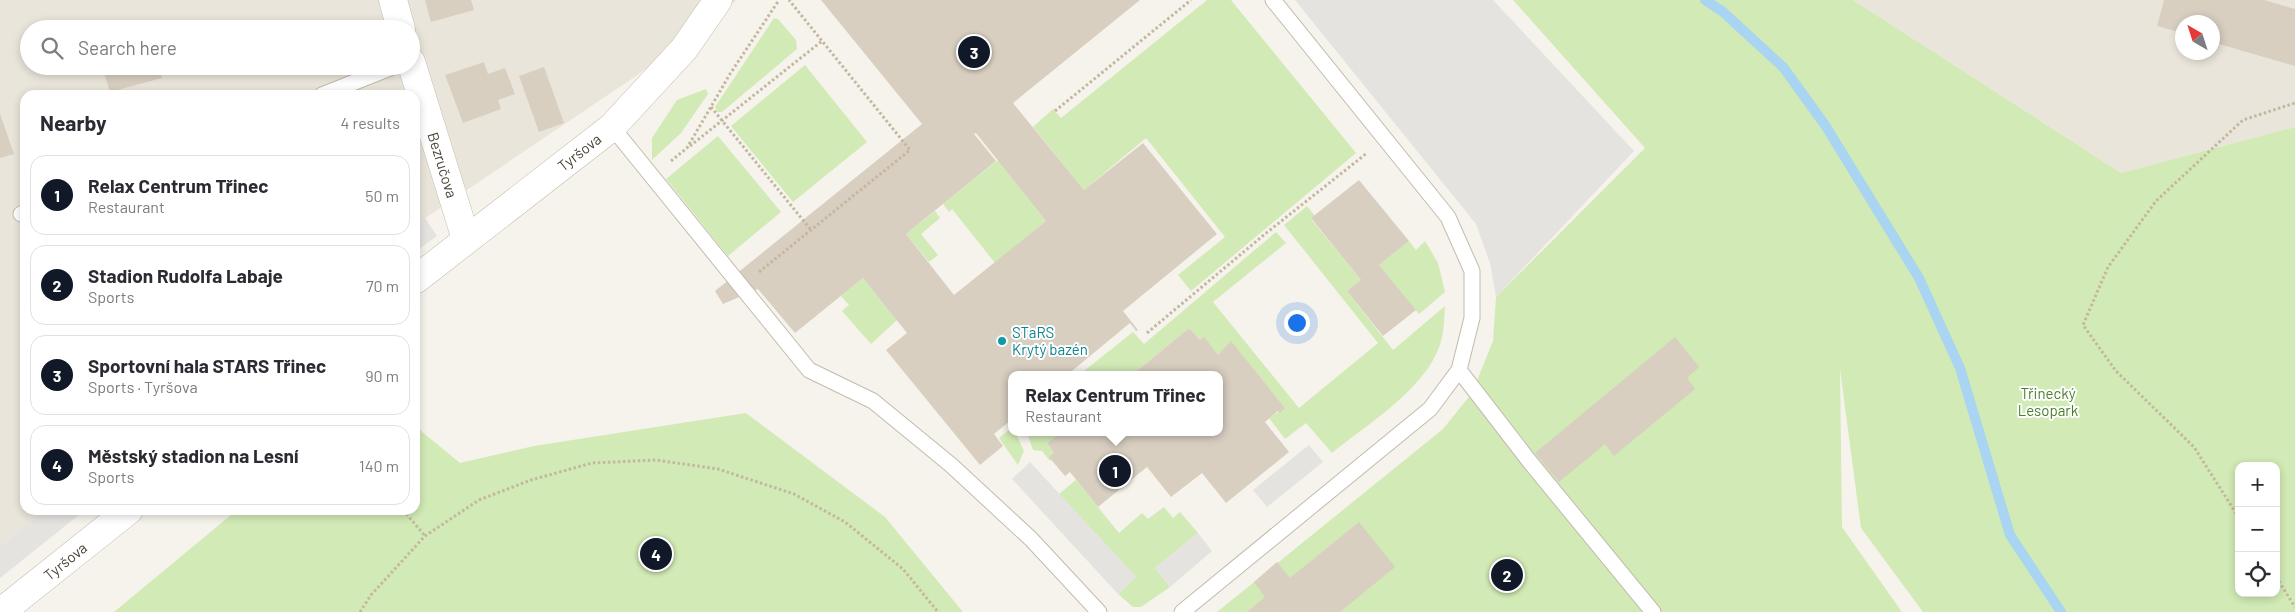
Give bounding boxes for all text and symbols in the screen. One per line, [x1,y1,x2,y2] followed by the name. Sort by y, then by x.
[2175,15,2220,60] north arrow
[20,20,420,75] search box
[958,33,990,71] pin: 3
[38,34,66,62] icon: search
[78,36,177,59] text: Search here
[40,110,106,135] text: Nearby
[340,113,400,132] text: 4 results
[554,129,604,175] street label: Tyršova
[424,130,462,200] street label: Bezručova
[88,174,268,197] text: Relax Centrum Třinec
[54,186,60,205] text: 1
[365,186,399,205] text: 50 m
[88,197,165,216] text: Restaurant
[88,264,283,287] text: Stadion Rudolfa Labaje
[53,276,61,295] text: 2
[366,276,399,295] text: 70 m
[88,287,134,306] text: Sports
[1284,310,1310,336] your location
[1012,323,1088,358] place label: STaRS Krytý bazén
[996,335,1008,347] marker: STaRS Krytý bazén
[88,354,326,377] text: Sportovní hala STARS Třinec
[53,366,61,385] text: 3
[365,366,399,385] text: 90 m
[1008,371,1223,436] popup
[88,377,198,396] text: Sports · Tyršova
[1025,383,1206,406] text: Relax Centrum Třinec
[2018,384,2079,419] park label: Třinecký Lesopark
[1025,406,1102,425] text: Restaurant
[88,444,299,467] text: Městský stadion na Lesní
[1099,452,1131,490] pin: 1
[52,456,62,475] text: 4
[359,456,399,475] text: 140 m
[2235,462,2280,597] map controls
[2235,462,2280,507] button: +
[88,467,134,486] text: Sports
[2235,507,2280,552] button: −
[640,535,672,573] pin: 4
[40,538,90,584] street label: Tyršova
[2235,552,2280,597] button: locate
[1491,556,1523,594] pin: 2

